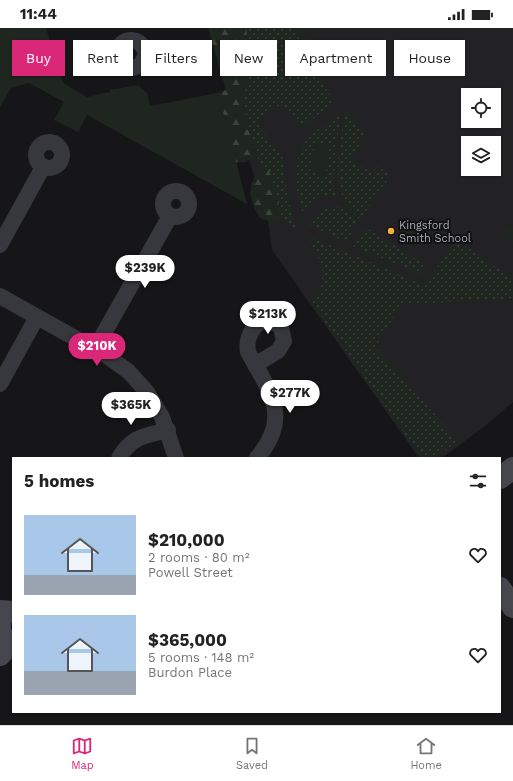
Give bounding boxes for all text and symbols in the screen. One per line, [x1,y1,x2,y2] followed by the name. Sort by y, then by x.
[20,5,57,23] text: 11:44
[12,40,65,76] chip: Buy
[73,40,133,76] chip: Rent
[141,40,212,76] chip: Filters
[220,40,277,76] chip: New
[285,40,386,76] chip: Apartment
[394,40,465,76] chip: House
[461,88,501,176] map controls
[461,88,501,128] button: locate
[461,136,501,176] button: layers
[399,219,472,245] place label: Kingsford Smith School
[386,226,396,236] marker: Kingsford Smith School
[117,255,173,289] pin: $239K
[125,260,165,275] text: $239K
[240,301,296,335] pin: $213K
[249,306,287,321] text: $213K
[69,333,125,367] pin: $210K
[77,338,117,353] text: $210K
[262,380,318,414] pin: $277K
[270,385,310,400] text: $277K
[103,392,159,426] pin: $365K
[111,397,151,412] text: $365K
[467,470,489,492] icon: filters
[24,471,94,491] text: 5 homes
[148,530,225,550] text: $210,000
[56,531,104,579] icon: home
[467,544,489,566] icon: heart
[148,550,249,565] text: 2 rooms · 80 m²
[148,565,233,580] text: Powell Street
[148,630,227,650] text: $365,000
[56,631,104,679] icon: home
[467,644,489,666] icon: heart
[148,650,254,665] text: 5 rooms · 148 m²
[148,665,232,680] text: Burdon Place
[71,735,94,772] tab: Map
[236,735,268,772] tab: Saved
[410,735,442,772] tab: Home

